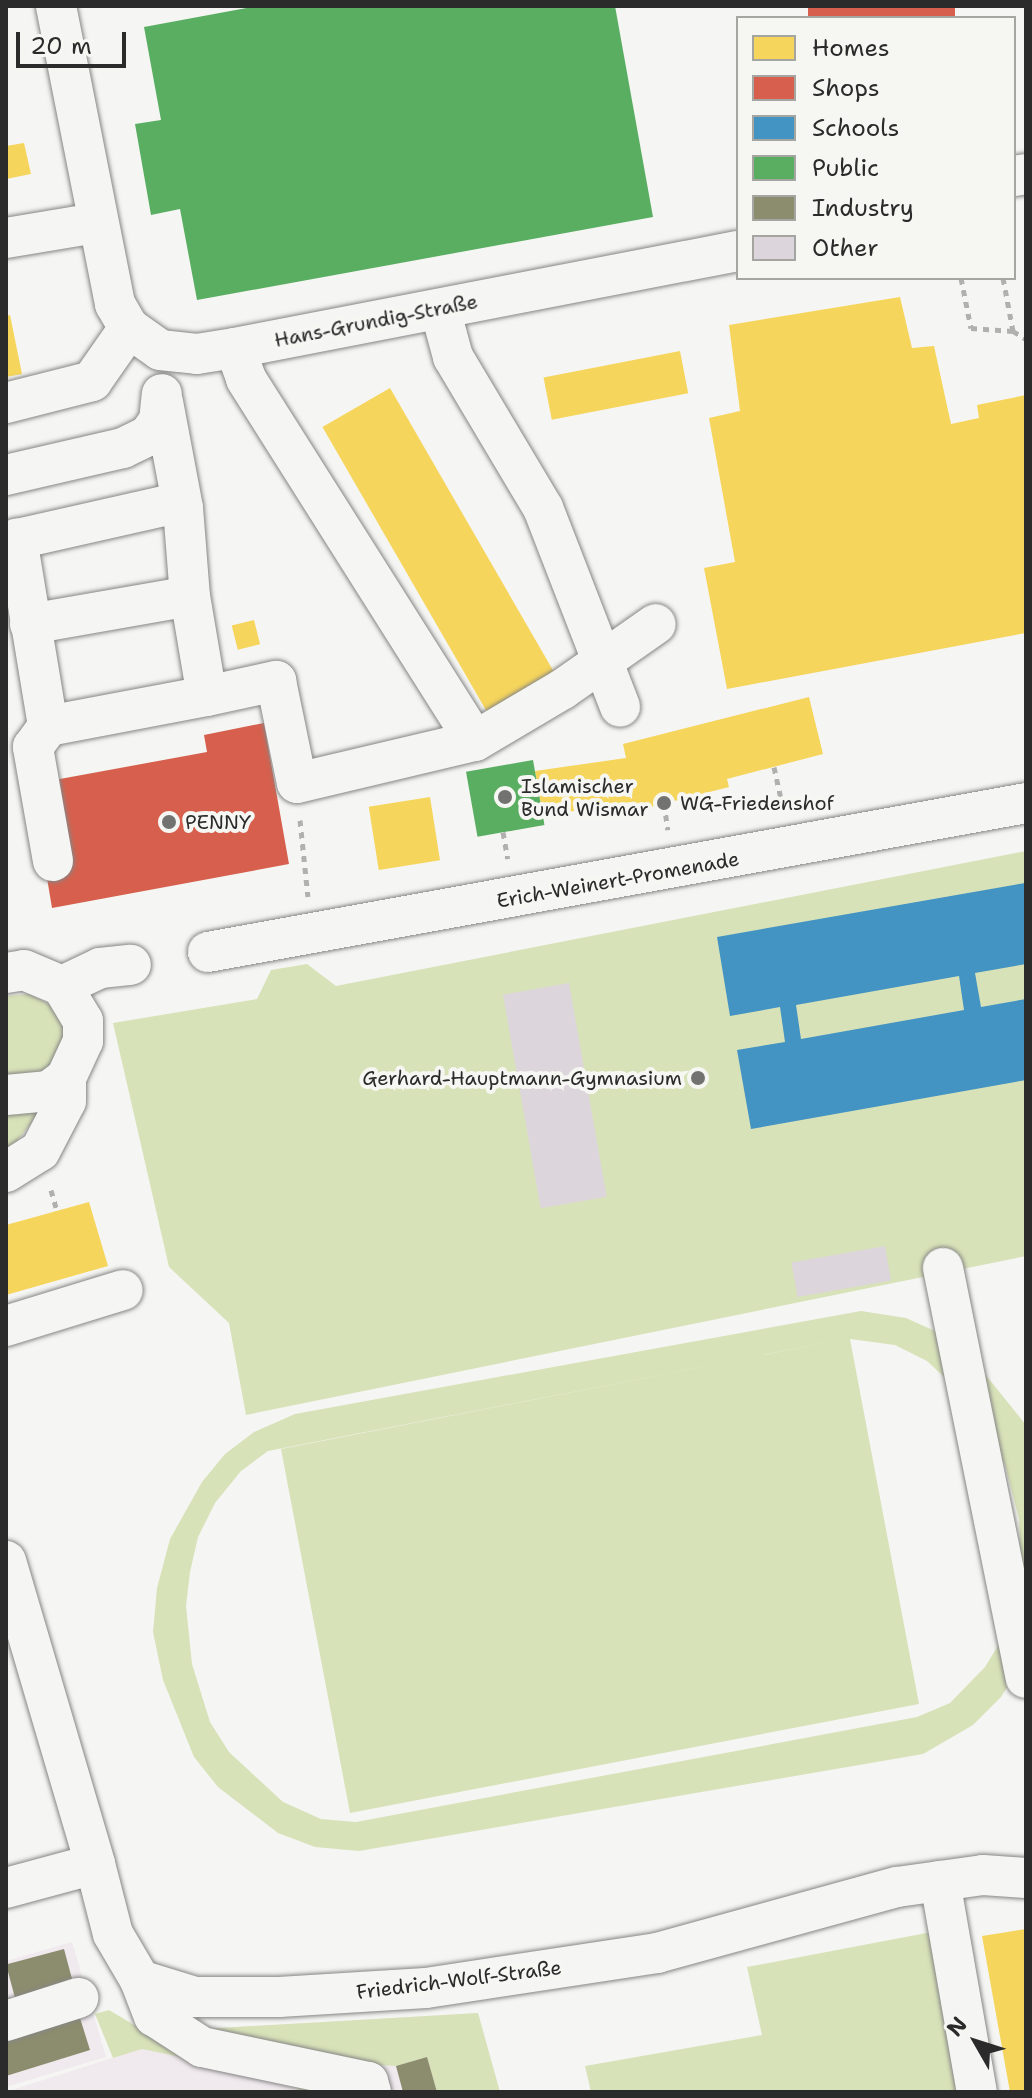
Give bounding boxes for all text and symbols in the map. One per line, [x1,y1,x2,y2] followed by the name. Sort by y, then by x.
[20,16,130,66] scale bar
[736,16,1016,280] legend
[30,30,92,62] text: 20 m
[812,32,890,64] text: Homes
[812,72,880,104] text: Shops
[812,112,899,144] text: Schools
[812,152,879,184] text: Public
[812,192,914,224] text: Industry
[812,232,879,264] text: Other
[272,290,480,352] street label: Hans-Grundig-Straße
[521,774,649,821] place label: Islamischer Bund Wismar
[496,788,514,806] marker: Islamischer Bund Wismar
[680,791,834,815] place label: WG-Friedenshof
[655,794,673,812] marker: WG-Friedenshof
[185,810,251,834] place label: PENNY
[160,813,178,831] marker: PENNY
[495,847,741,913] street label: Erich-Weinert-Promenade
[362,1066,682,1090] place label: Gerhard-Hauptmann-Gymnasium
[689,1069,707,1087] marker: Gerhard-Hauptmann-Gymnasium
[355,1956,563,2004] street label: Friedrich-Wolf-Straße
[936,2002,1016,2082] north arrow
[940,2011,974,2042] text: N

